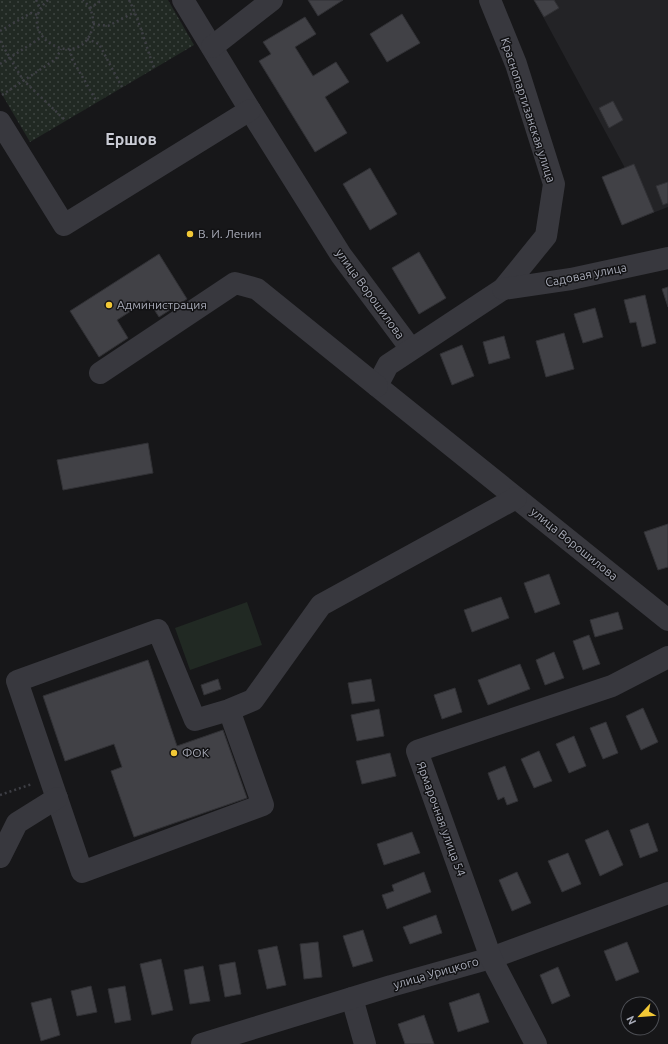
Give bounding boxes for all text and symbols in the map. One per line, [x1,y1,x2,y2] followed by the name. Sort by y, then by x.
[499,36,558,184] street label: Краснопартизанская улица
[105,130,157,148] district label: Ершов
[198,227,261,240] place label: В. И. Ленин
[185,229,195,239] marker: В. И. Ленин
[333,246,407,341] street label: улица Ворошилова
[544,260,628,289] street label: Садовая улица
[117,298,207,311] place label: Администрация
[104,300,114,310] marker: Администрация
[528,505,620,583] street label: улица Ворошилова
[182,746,210,759] place label: ФОК
[169,748,179,758] marker: ФОК
[415,760,468,878] street label: Ярмарочная улица 54
[392,954,480,991] street label: улица Урицкого
[620,996,660,1036] north arrow
[624,1014,638,1027] text: N

